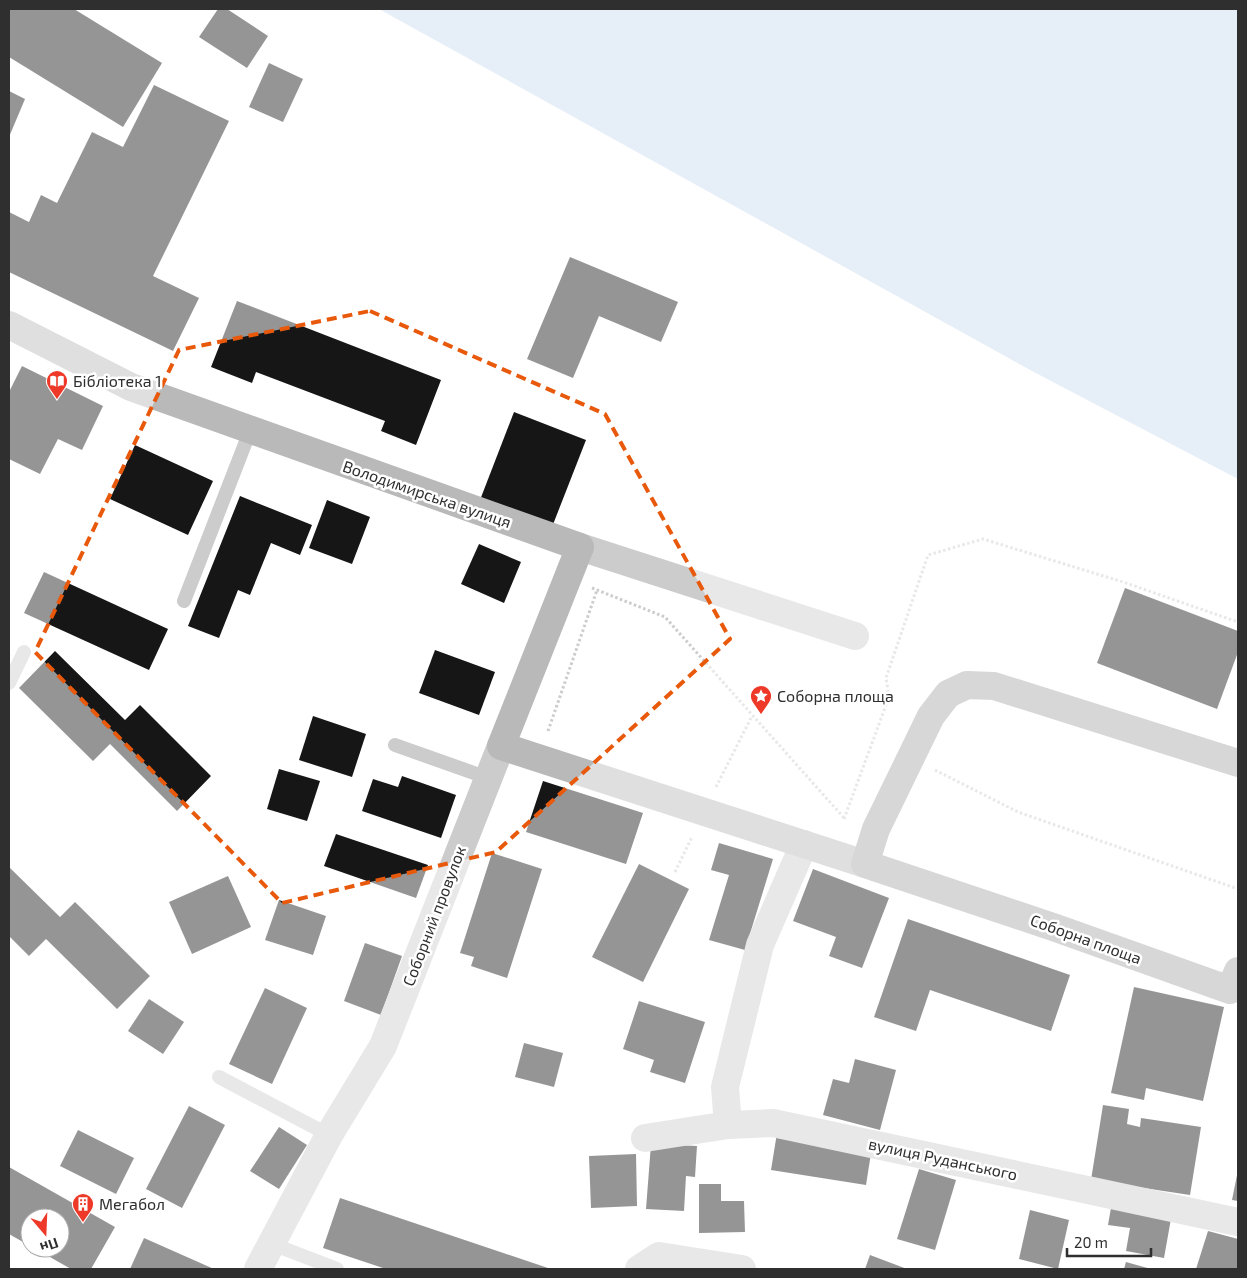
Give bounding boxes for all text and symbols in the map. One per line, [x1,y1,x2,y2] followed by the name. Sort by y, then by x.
[45,369,69,400] library icon: Бібліотека 1
[73,371,162,390] place label: Бібліотека 1
[340,456,514,532] street label: Володимирська вулиця
[749,684,773,715] place icon: Соборна площа
[777,686,894,705] place label: Соборна площа
[398,843,470,989] street label: Соборний провулок
[1028,910,1144,967] street label: Соборна площа
[867,1133,1019,1185] street label: вулиця Руданського
[71,1192,95,1223] building icon: Мегабол
[99,1194,165,1213] place label: Мегабол
[20,1208,70,1258] north arrow
[1067,1226,1151,1258] scale bar
[1074,1233,1108,1251] text: 20 m
[38,1235,61,1257] text: Пн

